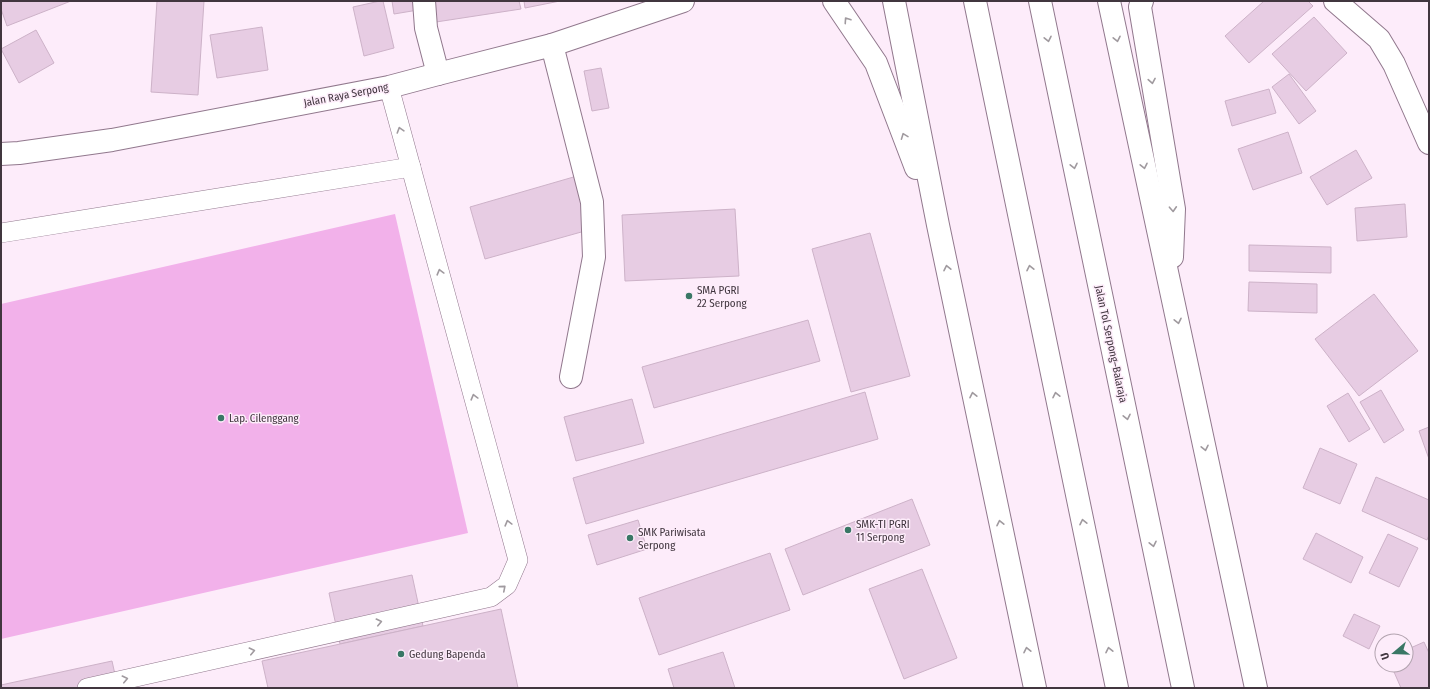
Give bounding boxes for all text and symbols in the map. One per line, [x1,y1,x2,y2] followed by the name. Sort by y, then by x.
[845,18,852,25] one-way arrow
[1043,36,1051,42] one-way arrow
[1112,36,1120,42] one-way arrow
[1148,78,1156,84] one-way arrow
[303,80,390,110] street label: Jalan Raya Serpong
[396,126,405,133] one-way arrow
[901,133,909,140] one-way arrow
[1070,163,1078,170] one-way arrow
[1140,163,1148,169] one-way arrow
[1169,206,1178,212] one-way arrow
[943,265,951,271] one-way arrow
[1026,265,1035,271] one-way arrow
[436,268,445,275] one-way arrow
[697,284,747,310] place label: SMA PGRI 22 Serpong
[1092,284,1130,404] street label: Jalan Tol Serpong–Balaraja
[684,291,694,301] marker: SMA PGRI 22 Serpong
[1173,317,1181,324] one-way arrow
[970,392,978,398] one-way arrow
[1053,392,1061,398] one-way arrow
[470,394,478,400] one-way arrow
[229,412,300,425] place label: Lap. Cilenggang
[216,413,226,423] marker: Lap. Cilenggang
[1122,414,1130,420] one-way arrow
[1200,445,1208,451] one-way arrow
[856,518,910,544] place label: SMK-TI PGRI 11 Serpong
[504,519,512,526] one-way arrow
[996,519,1005,526] one-way arrow
[1079,519,1087,526] one-way arrow
[843,525,853,535] marker: SMK-TI PGRI 11 Serpong
[638,526,706,552] place label: SMK Pariwisata Serpong
[625,533,635,543] marker: SMK Pariwisata Serpong
[1149,541,1157,547] one-way arrow
[498,585,505,592] one-way arrow
[376,619,382,627] one-way arrow
[1374,633,1414,673] north arrow
[249,647,255,655] one-way arrow
[1023,647,1031,653] one-way arrow
[1105,647,1113,653] one-way arrow
[409,648,486,661] place label: Gedung Bapenda
[396,649,406,659] marker: Gedung Bapenda
[1378,651,1392,661] text: U
[122,676,128,684] one-way arrow

